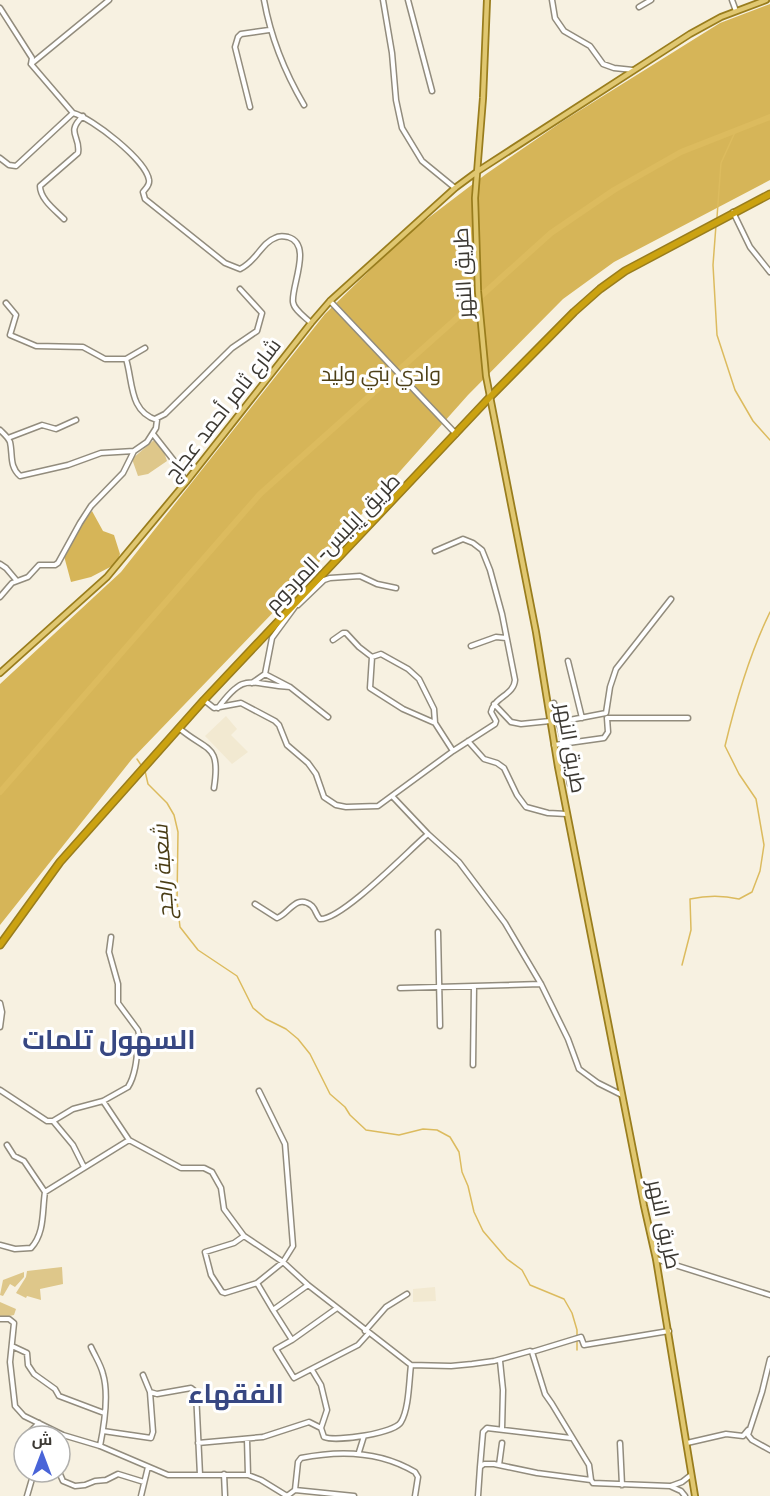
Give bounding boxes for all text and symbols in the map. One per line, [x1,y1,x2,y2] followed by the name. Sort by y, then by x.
[447,227,478,320] street label: طريق النهر
[158,332,287,487] street label: شارع ثامر أحمد عجاج
[321,360,441,390] park label: وادي بني وليد
[259,467,406,618] street label: طريق إيليس- المردوم
[550,700,593,795] street label: طريق النهر
[145,823,181,921] water label: شعبة راجح
[22,1023,196,1057] district label: السهول تلمات
[642,1176,687,1271] street label: طريق النهر
[188,1377,284,1411] district label: الفقهاء
[12,1424,72,1484] north arrow
[32,1429,52,1449] text: ش

